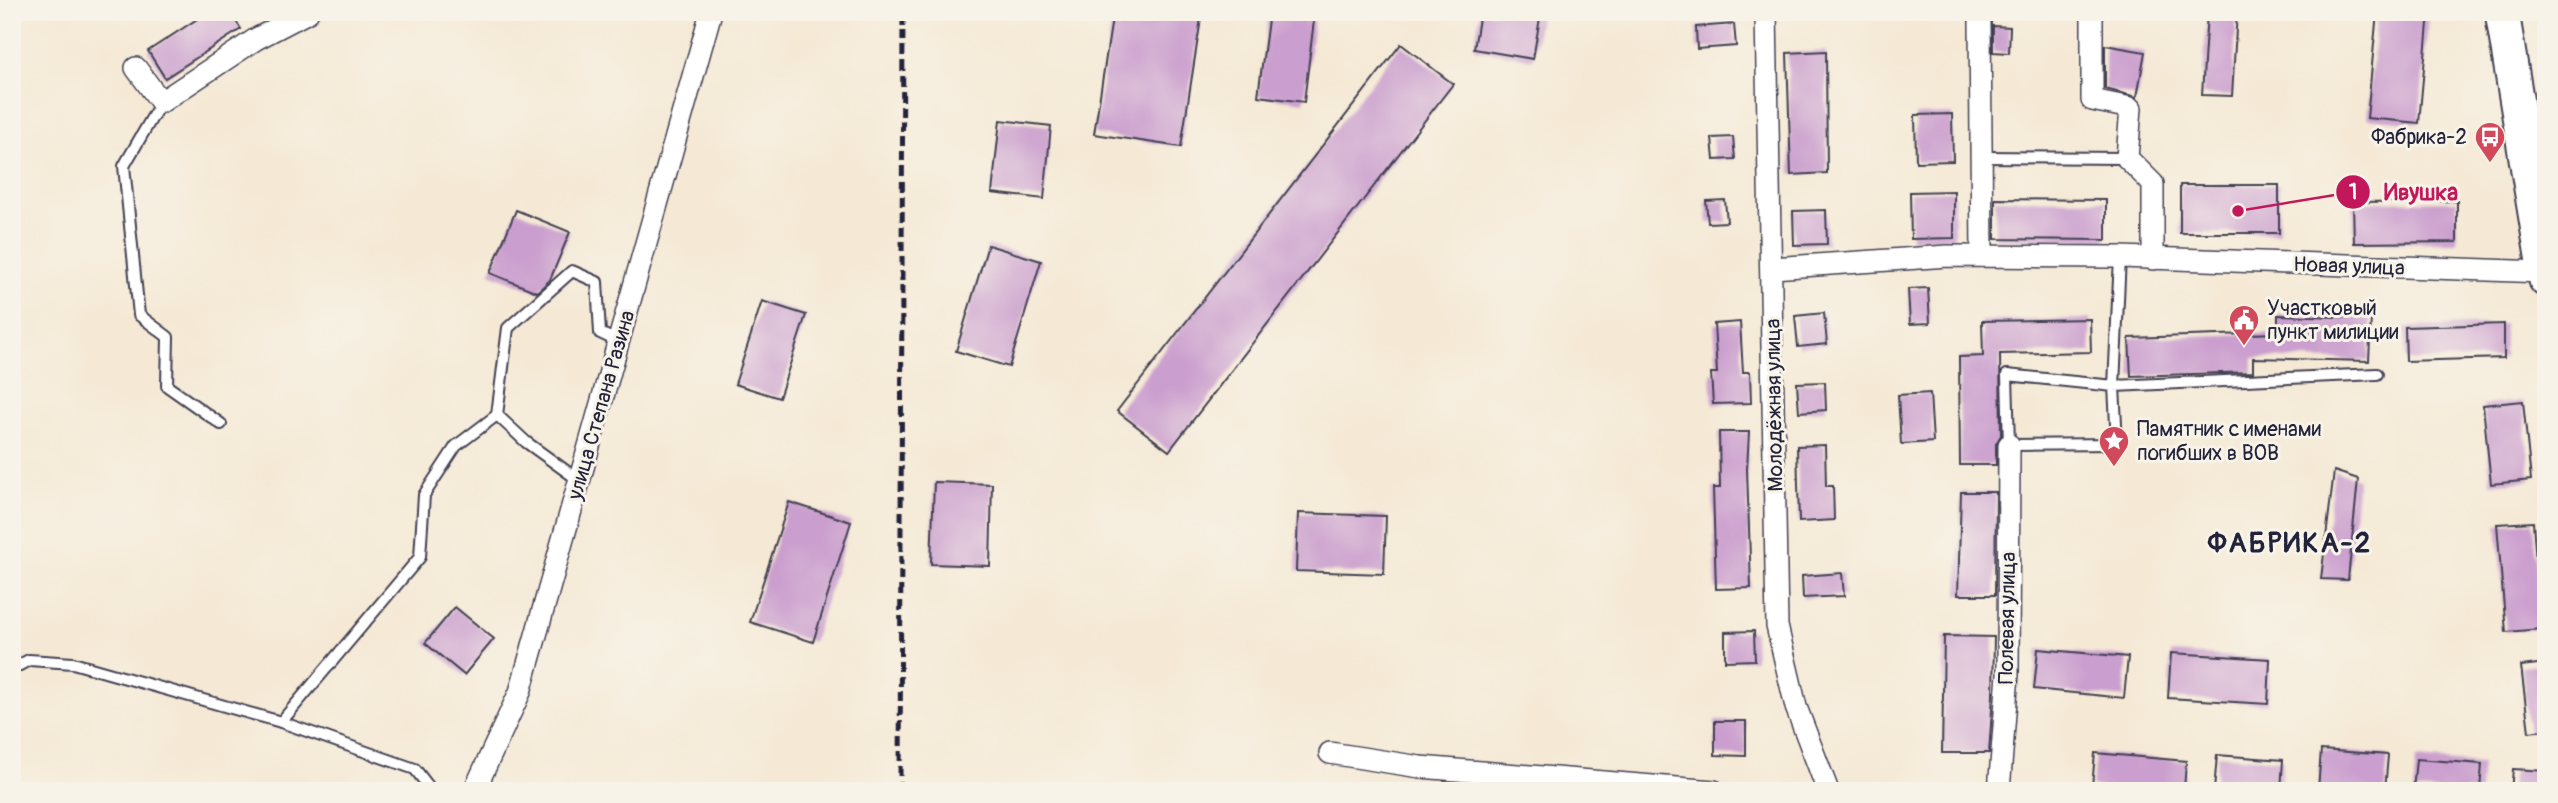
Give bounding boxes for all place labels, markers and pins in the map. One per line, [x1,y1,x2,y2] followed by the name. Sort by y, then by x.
[2473,120,2507,164] bus stop icon: Фабрика-2
[2371,124,2467,151] place label: Фабрика-2
[2335,170,2472,214] callout: Ивушка
[2267,295,2398,346] place label: Участковый пункт милиции
[2227,303,2261,347] public building icon: Участковый пункт милиции
[2137,416,2321,467] place label: Памятник с именами погибших в ВОВ
[2097,424,2131,468] place icon: Памятник с именами погибших в ВОВ

